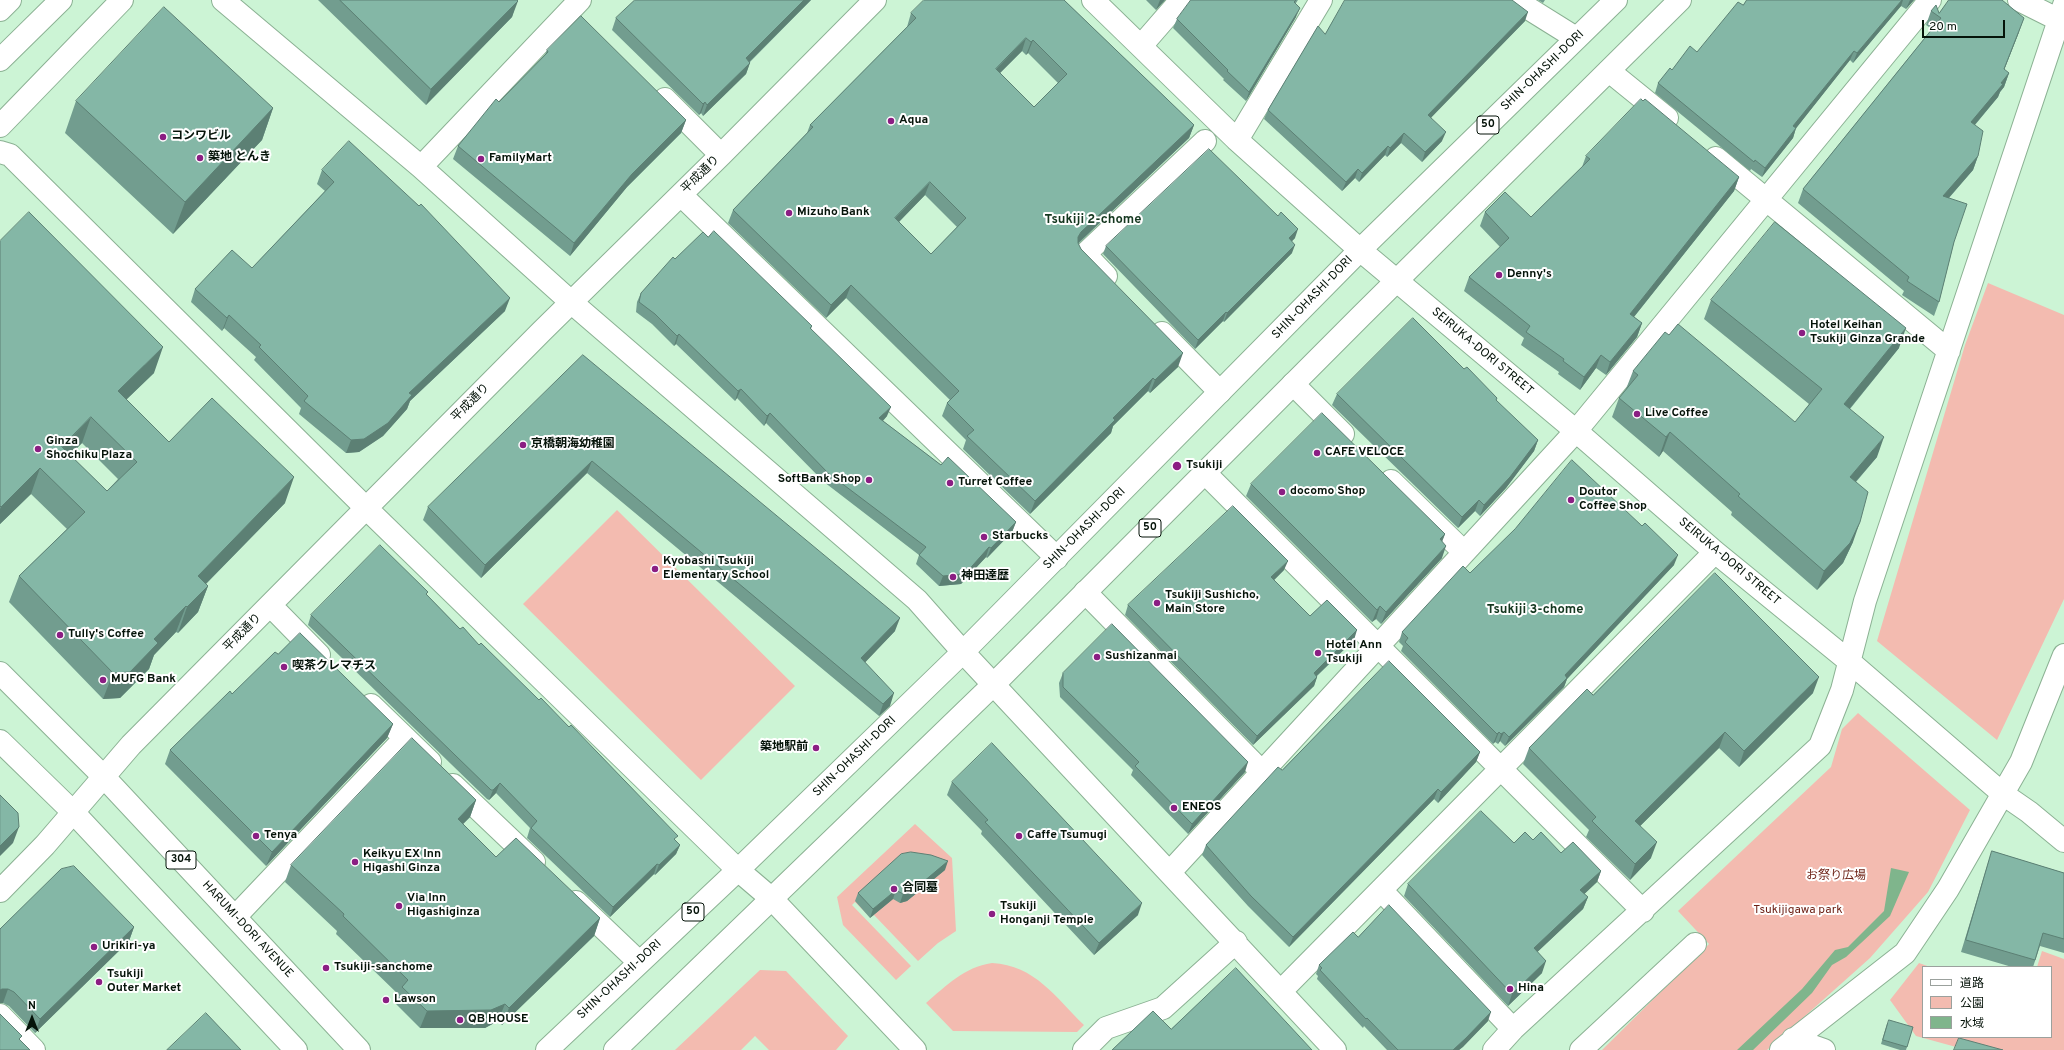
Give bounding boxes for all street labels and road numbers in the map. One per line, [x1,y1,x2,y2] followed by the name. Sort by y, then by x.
[1498,28,1588,114] street label: SHIN-OHASHI-DORI
[1477,116,1499,134] road number: 50
[679,153,723,197] street label: 平成通り
[1270,253,1356,343] street label: SHIN-OHASHI-DORI
[1428,305,1536,399] street label: SEIRUKA-DORI STREET
[449,381,493,425] street label: 平成通り
[1041,485,1129,573] street label: SHIN-OHASHI-DORI
[1675,515,1783,609] street label: SEIRUKA-DORI STREET
[1139,519,1161,537] road number: 50
[221,611,265,655] street label: 平成通り
[810,714,900,800] street label: SHIN-OHASHI-DORI
[166,851,196,869] road number: 304
[198,879,296,981] street label: HARUMI-DORI AVENUE
[682,903,704,921] road number: 50
[575,937,665,1023] street label: SHIN-OHASHI-DORI

